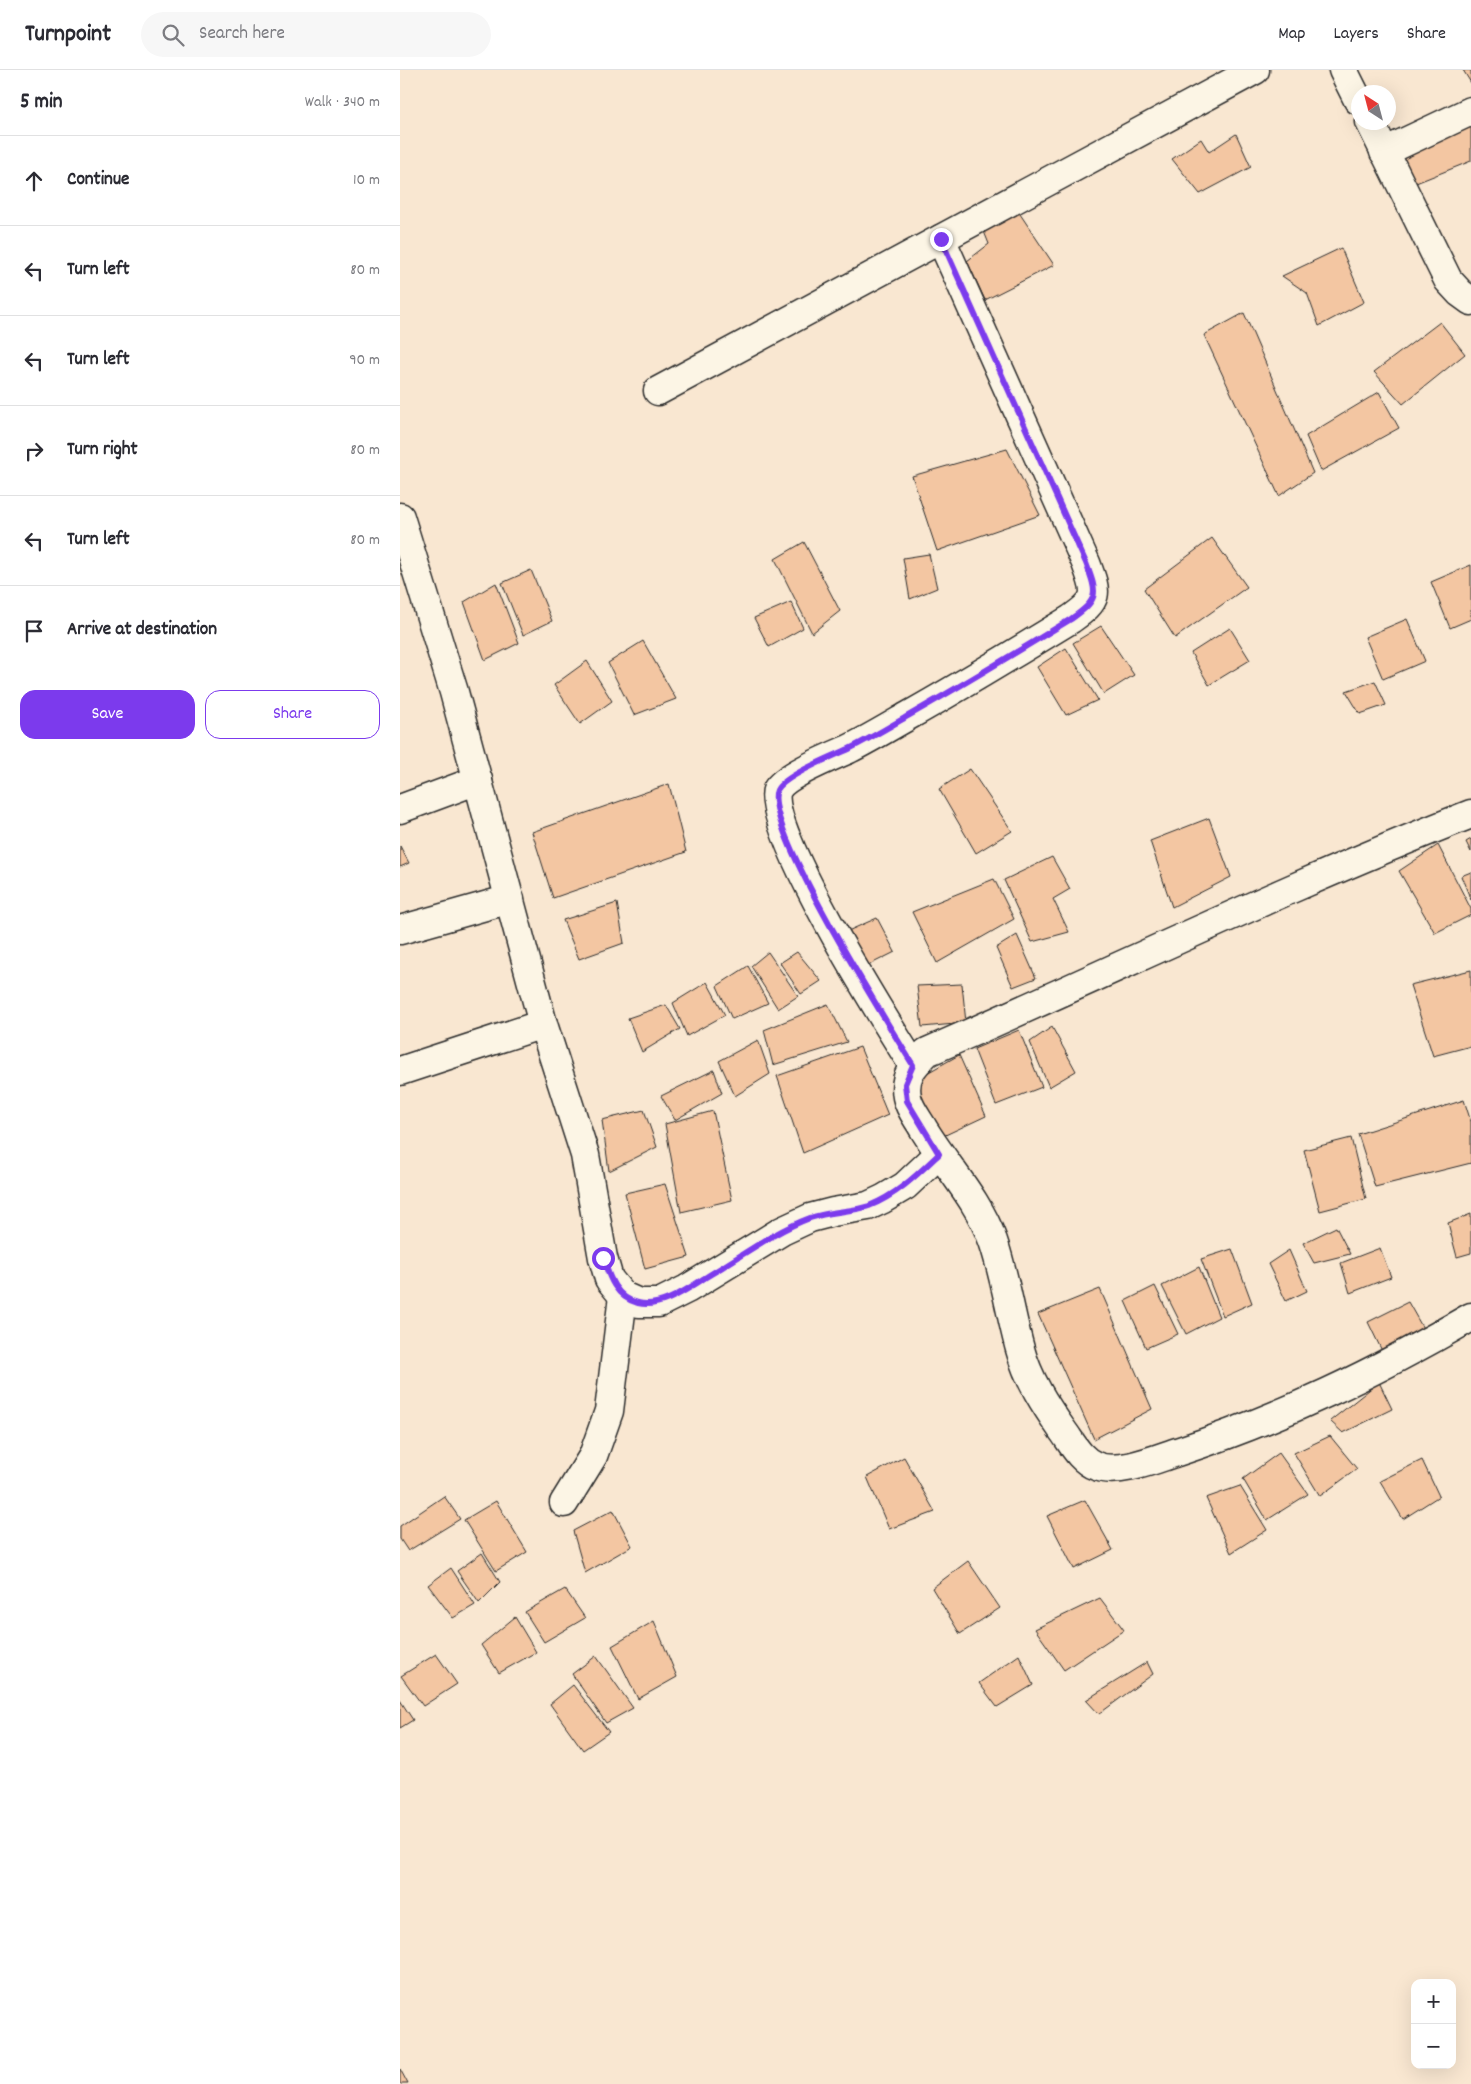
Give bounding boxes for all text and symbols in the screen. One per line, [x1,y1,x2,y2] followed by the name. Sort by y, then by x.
[141,12,491,57] search box
[25,18,111,52] text: Turnpoint
[159,21,187,49] icon: search
[199,21,285,48] text: Search here
[1278,22,1305,47] text: Map
[1333,22,1379,47] text: Layers
[1407,22,1446,47] text: Share
[1351,85,1396,130] north arrow
[20,88,63,118] text: 5 min
[305,91,380,114] text: Walk · 340 m
[20,167,48,195] icon: ahead
[67,167,129,194] text: Continue
[353,169,380,192] text: 10 m
[930,228,953,251] route end
[20,257,48,285] icon: left
[67,257,130,284] text: Turn left
[350,259,380,282] text: 80 m
[20,347,48,375] icon: left
[67,347,130,374] text: Turn left
[349,349,380,372] text: 90 m
[20,437,48,465] icon: right
[67,437,138,464] text: Turn right
[350,439,380,462] text: 80 m
[20,527,48,555] icon: left
[67,527,130,554] text: Turn left
[350,529,380,552] text: 80 m
[20,617,48,645] icon: arrive
[67,617,217,644] text: Arrive at destination
[20,690,195,739] button: Save
[205,690,380,739] button: Share
[592,1247,615,1270] route start
[1411,1979,1456,2069] map controls
[1411,1979,1456,2024] button: +
[1411,2024,1456,2069] button: −

